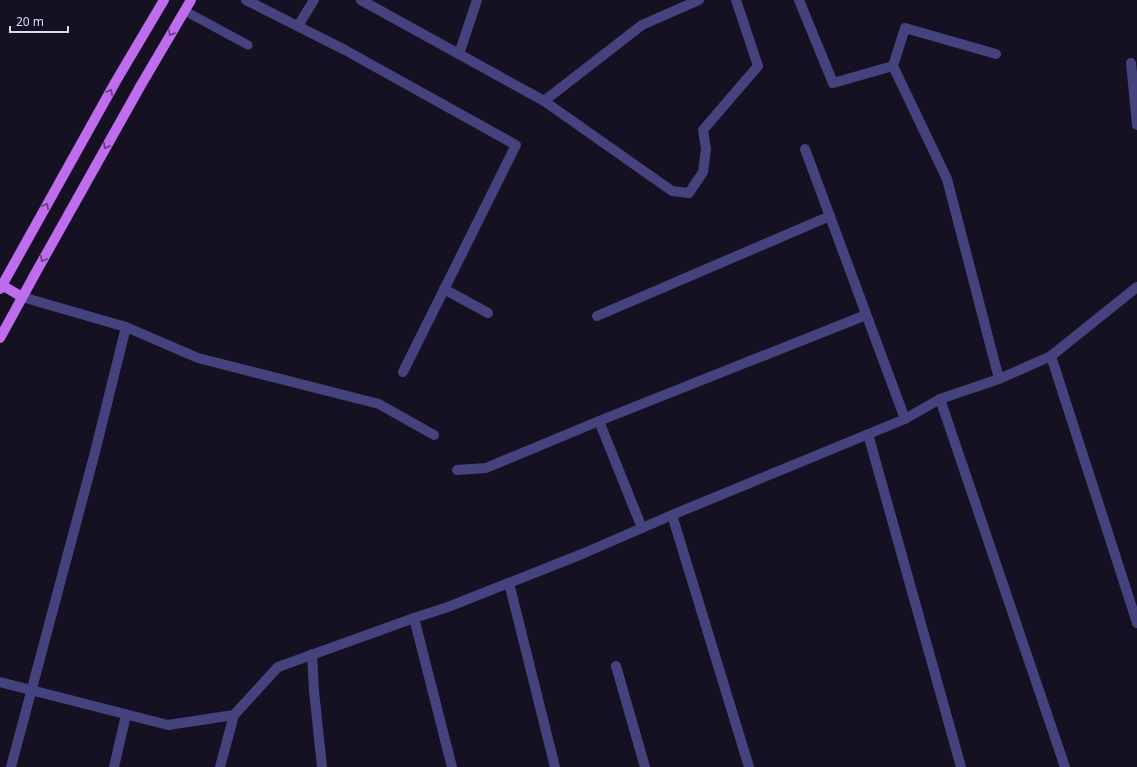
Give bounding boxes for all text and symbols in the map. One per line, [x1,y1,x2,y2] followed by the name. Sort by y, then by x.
[10,8,68,34] scale bar
[16,13,44,30] text: 20 m
[169,29,176,36] one-way arrow
[105,89,112,96] one-way arrow
[104,142,111,149] one-way arrow
[41,202,49,210] one-way arrow
[40,255,47,262] one-way arrow

